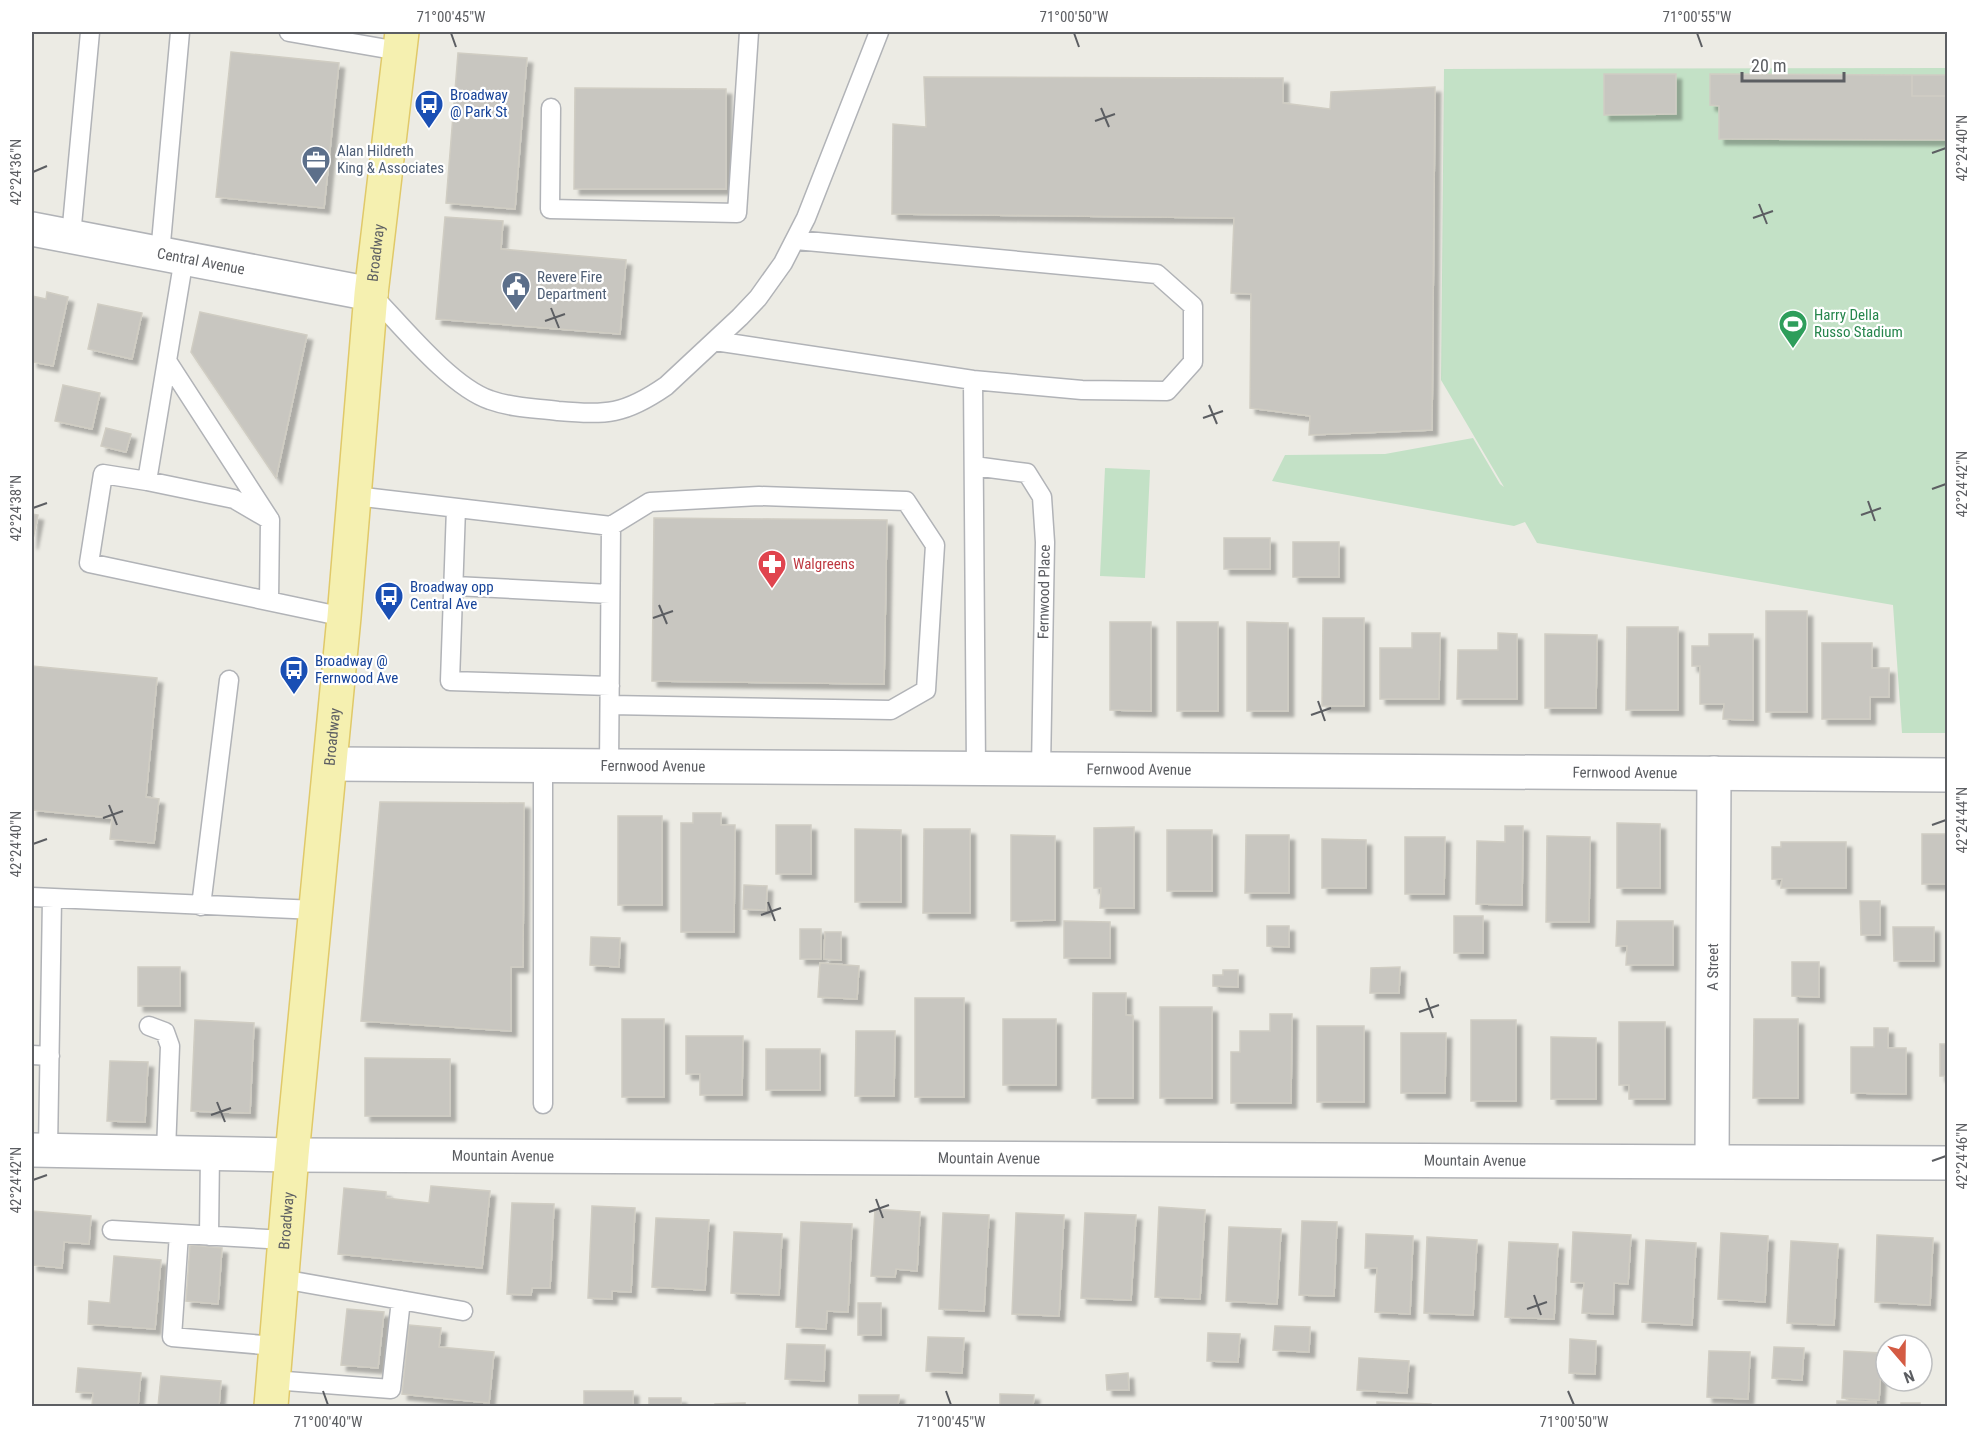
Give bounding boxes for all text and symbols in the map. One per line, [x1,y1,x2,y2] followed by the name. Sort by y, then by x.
[417,8,486,26] text: 71°00'45"W
[1040,8,1109,26] text: 71°00'50"W
[1663,8,1732,26] text: 71°00'55"W
[1742,45,1844,83] scale bar
[1751,55,1786,76] text: 20 m
[450,86,508,121] place label: Broadway @ Park St
[413,88,445,130] bus stop icon: Broadway @ Park St
[1953,115,1971,181] text: 42°24'40"N
[7,139,25,205] text: 42°24'36"N
[337,142,444,177] place label: Alan Hildreth King & Associates
[300,144,332,186] office icon: Alan Hildreth King & Associates
[364,223,388,283] street label: Broadway
[156,244,246,279] street label: Central Avenue
[537,268,607,303] place label: Revere Fire Department
[500,270,532,312] public building icon: Revere Fire Department
[1814,306,1903,341] place label: Harry Della Russo Stadium
[1777,308,1809,350] sports icon: Harry Della Russo Stadium
[1953,451,1971,517] text: 42°24'42"N
[7,475,25,541] text: 42°24'38"N
[1034,545,1054,639] street label: Fernwood Place
[756,548,788,590] pharmacy icon: Walgreens
[793,555,855,573] place label: Walgreens
[410,578,494,613] place label: Broadway opp Central Ave
[373,580,405,622] bus stop icon: Broadway opp Central Ave
[315,652,398,687] place label: Broadway @ Fernwood Ave
[278,654,310,696] bus stop icon: Broadway @ Fernwood Ave
[321,707,344,767] street label: Broadway
[600,757,705,776] street label: Fernwood Avenue
[1086,760,1191,779] street label: Fernwood Avenue
[1572,763,1677,782] street label: Fernwood Avenue
[1953,787,1971,853] text: 42°24'44"N
[7,811,25,877] text: 42°24'40"N
[1704,943,1722,991] street label: A Street
[1953,1123,1971,1189] text: 42°24'46"N
[7,1147,25,1213] text: 42°24'42"N
[452,1147,554,1165] street label: Mountain Avenue
[938,1149,1040,1168] street label: Mountain Avenue
[1424,1151,1526,1170] street label: Mountain Avenue
[275,1191,298,1250] street label: Broadway
[1874,1333,1934,1393] north arrow
[1901,1366,1917,1387] text: N
[294,1413,363,1431] text: 71°00'40"W
[917,1413,986,1431] text: 71°00'45"W
[1540,1413,1609,1431] text: 71°00'50"W

